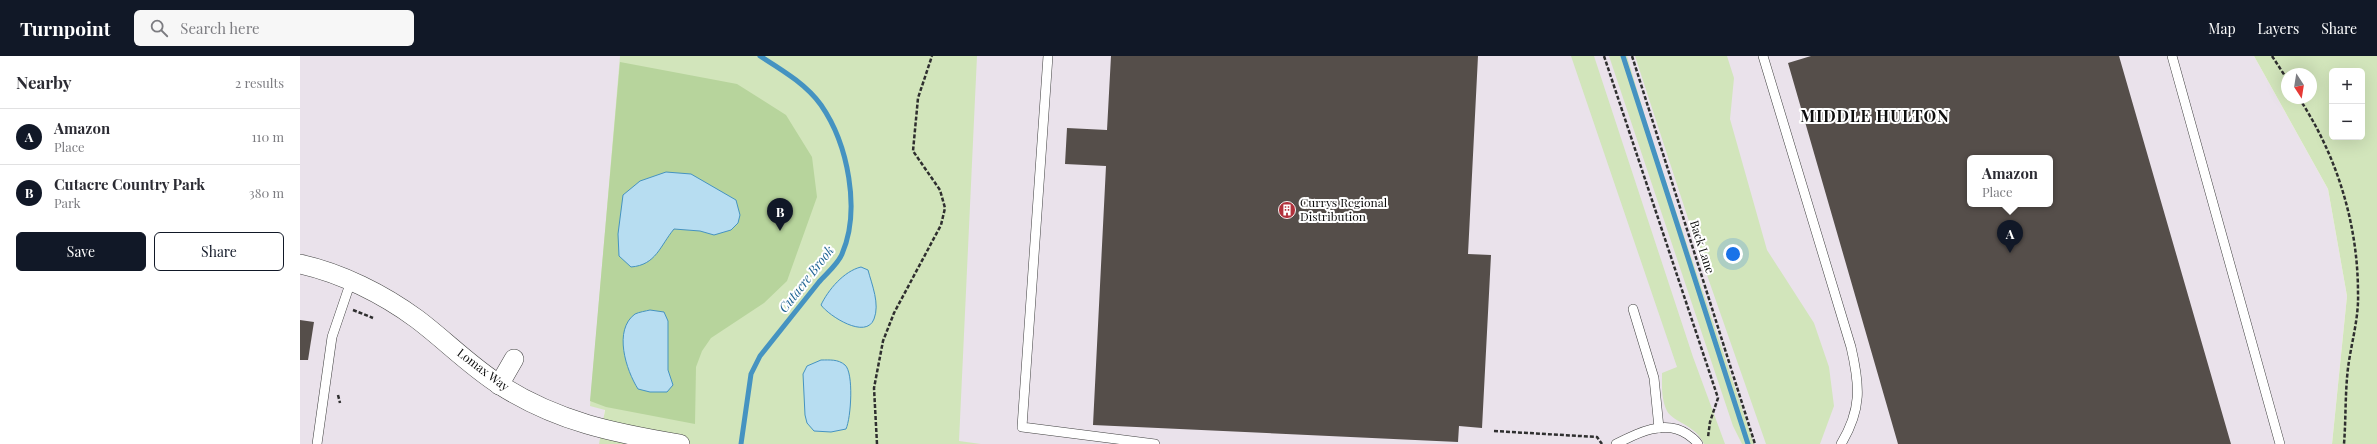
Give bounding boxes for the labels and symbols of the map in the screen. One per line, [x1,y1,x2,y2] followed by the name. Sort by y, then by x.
[2281,68,2317,104] north arrow
[1800,105,1950,126] district label: MIDDLE HULTON
[1300,194,1388,224] place label: Currys Regional Distribution
[767,198,793,231] pin: B
[1277,200,1297,220] building icon: Currys Regional Distribution
[1687,218,1719,275] street label: Back Lane
[1997,220,2023,253] pin: A
[774,242,837,315] water label: Cutacre Brook
[1723,244,1743,264] your location
[454,344,513,394] street label: Lomax Way

